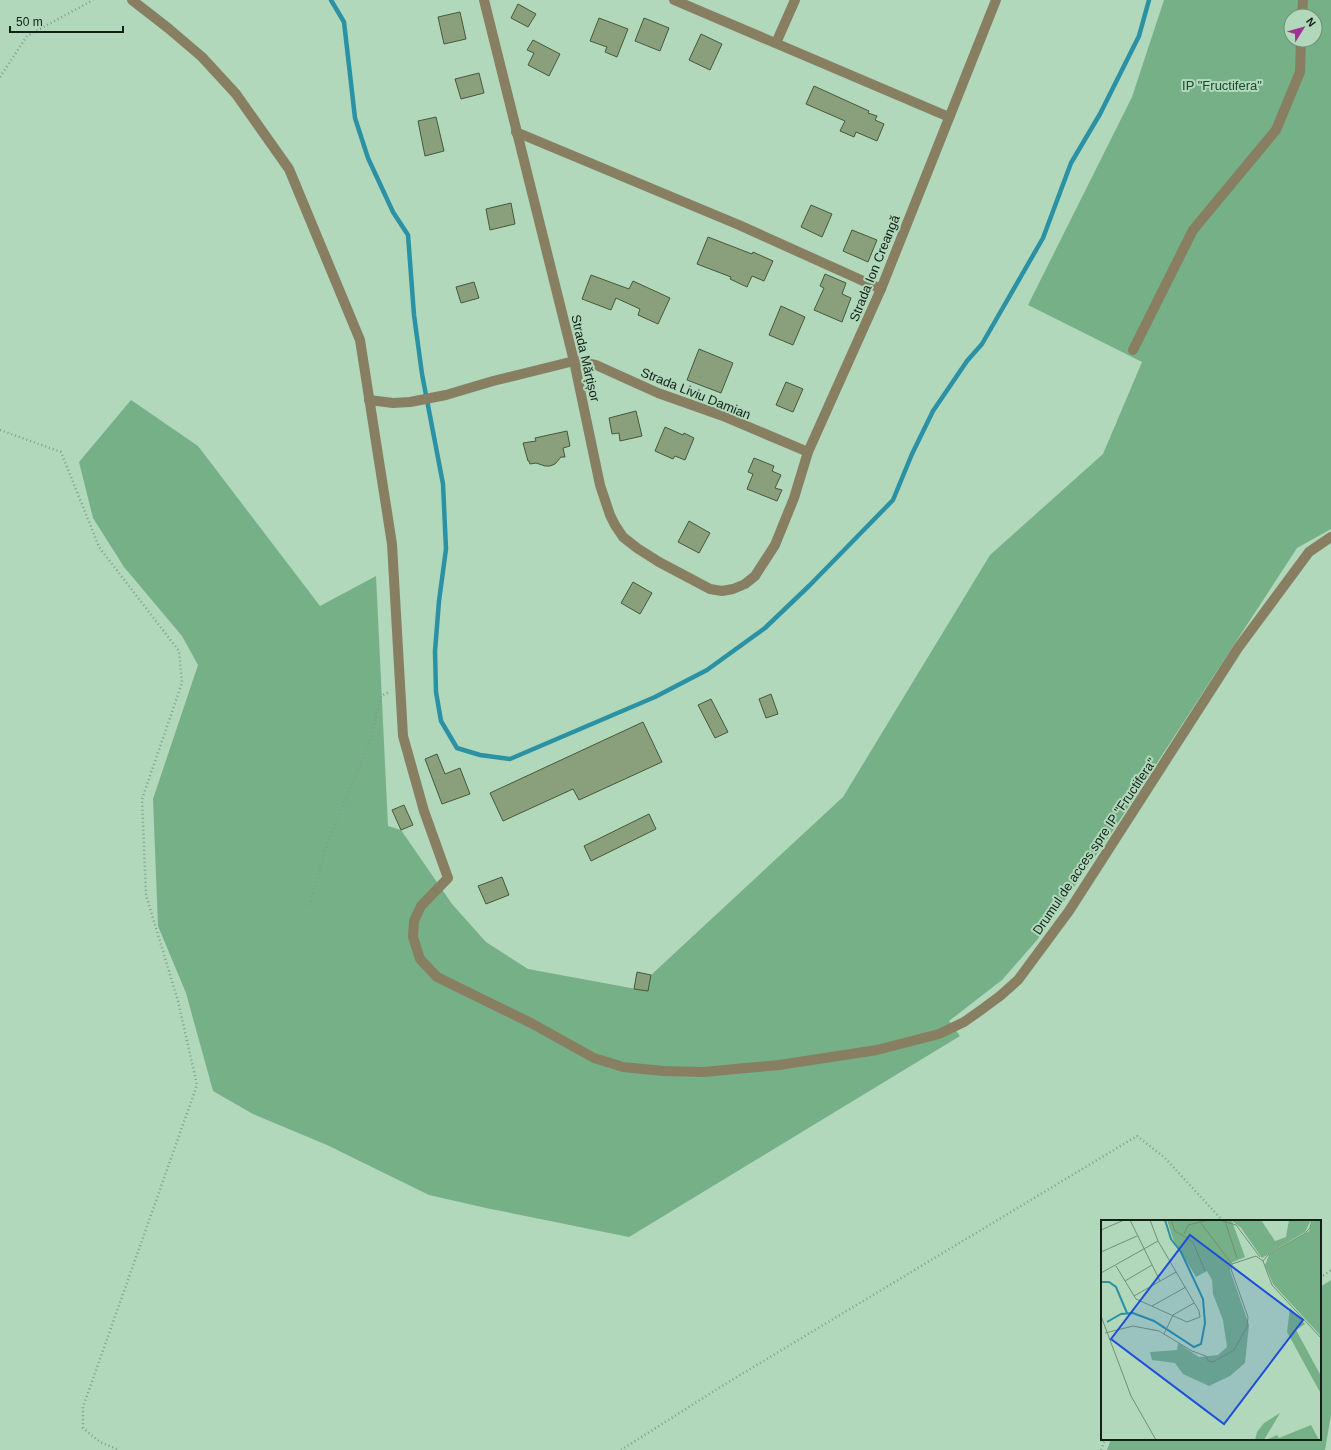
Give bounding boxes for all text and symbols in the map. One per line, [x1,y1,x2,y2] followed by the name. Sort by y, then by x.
[10,8,123,34] scale bar
[1283,8,1323,48] north arrow
[16,15,43,29] text: 50 m
[1304,15,1318,29] text: N
[1182,78,1262,93] park label: IP "Fructifera"
[846,212,903,324] street label: Strada Ion Creangă
[568,313,603,404] street label: Strada Mărțișor
[639,365,753,422] street label: Strada Liviu Damian
[1030,755,1160,937] street label: Drumul de acces spre IP "Fructifera"
[1101,1220,1321,1440] inset map

